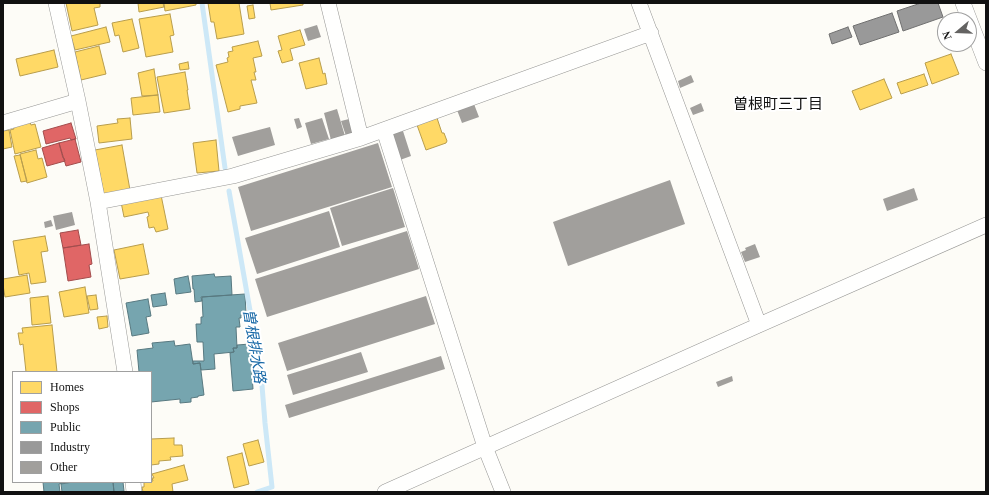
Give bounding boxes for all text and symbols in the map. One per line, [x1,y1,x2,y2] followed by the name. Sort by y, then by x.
[937,12,977,52] north arrow
[940,30,954,41] text: N
[733,94,823,112] district label: 曽根町三丁目
[240,308,270,384] water label: 曽根排水路
[12,371,152,483] legend
[50,380,84,394] text: Homes
[50,400,79,414] text: Shops
[50,420,81,434] text: Public
[50,440,90,454] text: Industry
[50,460,77,474] text: Other

